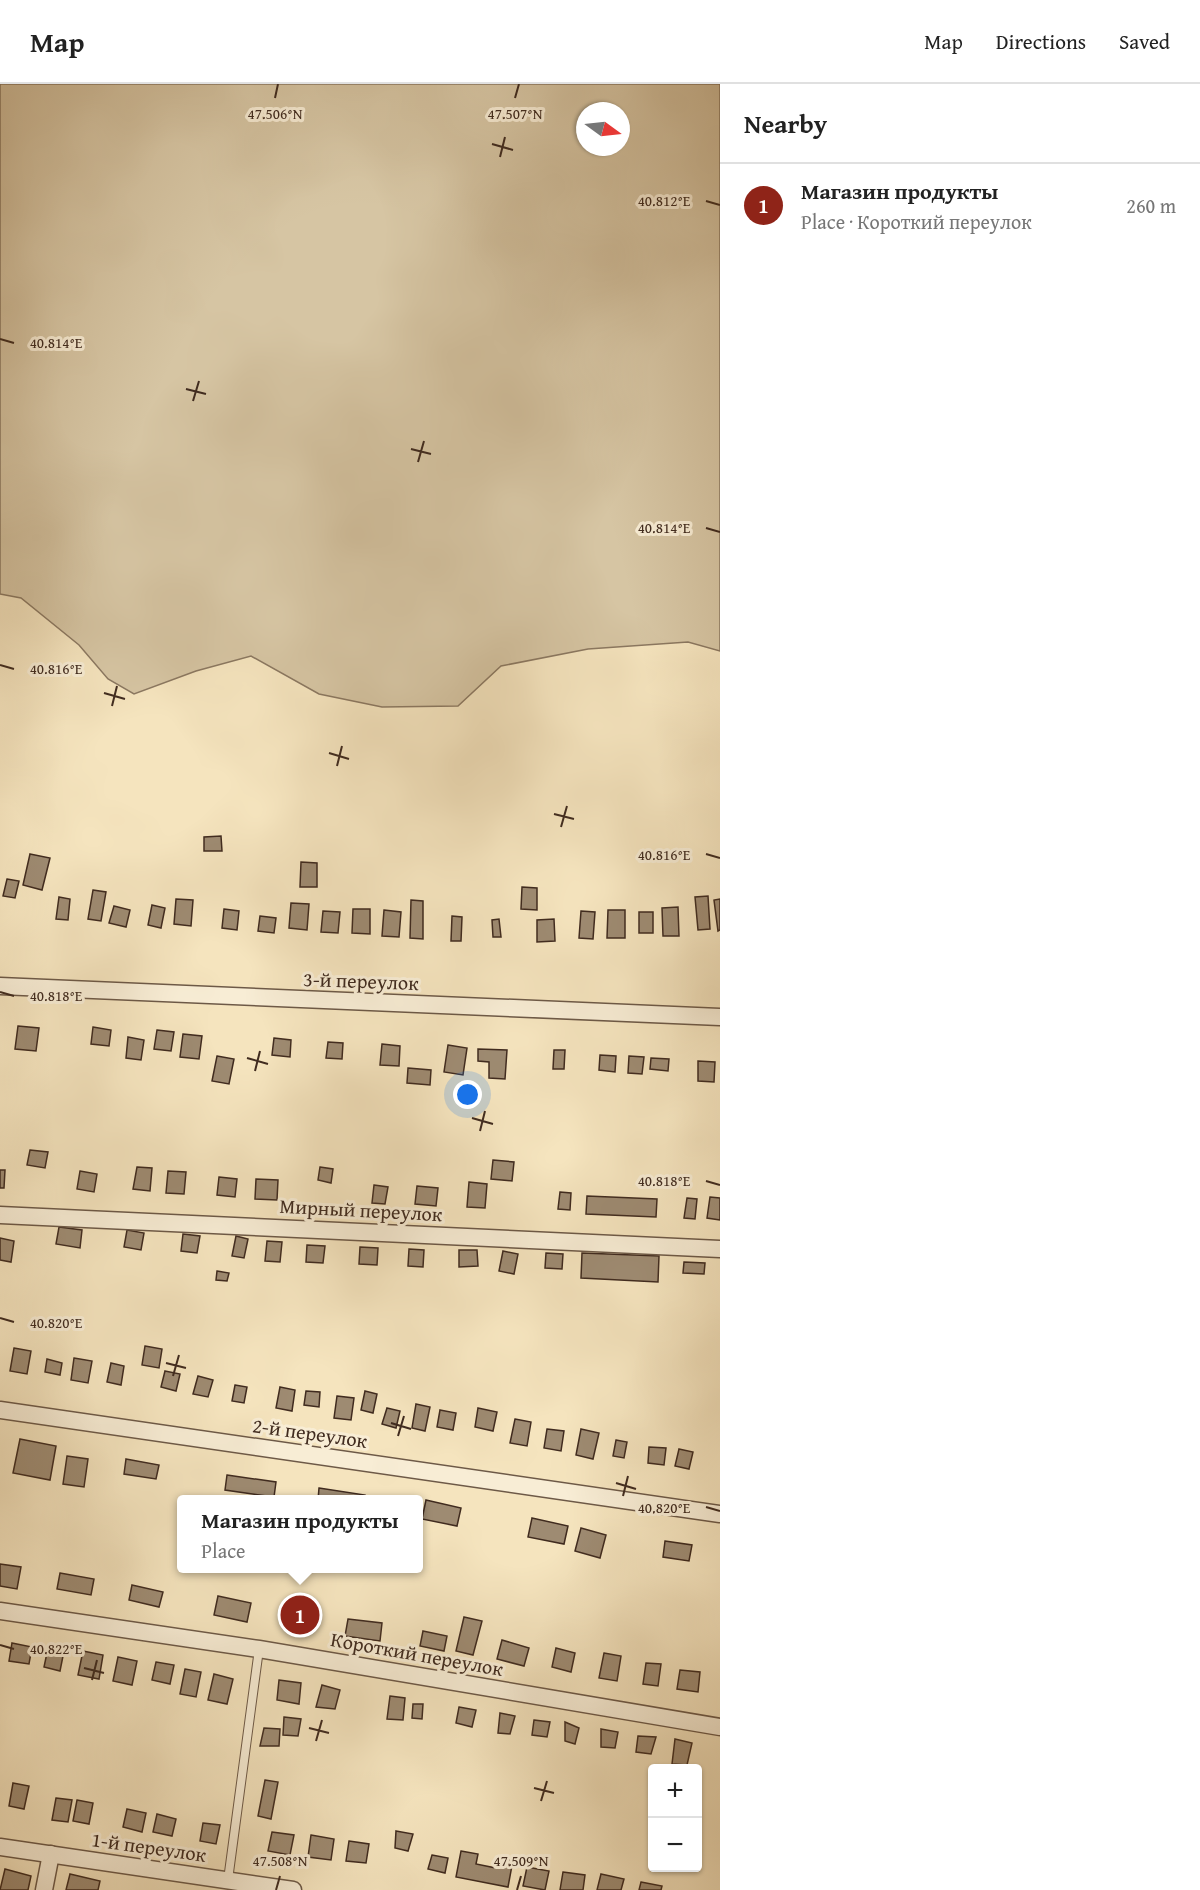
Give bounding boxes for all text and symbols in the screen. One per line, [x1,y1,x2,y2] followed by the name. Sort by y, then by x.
[30,21,84,62] text: Map
[924,26,963,57] text: Map
[996,26,1086,57] text: Directions
[1119,26,1170,57] text: Saved
[576,102,630,156] north arrow
[248,103,303,124] text: 47.506°N
[488,103,543,124] text: 47.507°N
[744,104,827,143] text: Nearby
[801,175,998,207] text: Магазин продукты
[638,190,691,211] text: 40.812°E
[758,191,769,220] text: 1
[1126,191,1176,220] text: 260 m
[801,207,1032,236] text: Place · Короткий переулок
[30,332,83,353] text: 40.814°E
[638,517,691,538] text: 40.814°E
[30,658,83,679] text: 40.816°E
[638,844,691,865] text: 40.816°E
[303,964,420,997] street label: 3-й переулок
[30,985,83,1006] text: 40.818°E
[453,1080,482,1109] your location
[638,1170,691,1191] text: 40.818°E
[279,1191,444,1228] street label: Мирный переулок
[30,1312,83,1333] text: 40.820°E
[251,1410,370,1455] street label: 2-й переулок
[177,1495,423,1573] popup
[638,1497,691,1518] text: 40.820°E
[201,1504,399,1536] text: Магазин продукты
[201,1536,245,1565] text: Place
[280,1592,320,1637] pin: 1
[329,1624,506,1683] street label: Короткий переулок
[30,1638,83,1659] text: 40.822°E
[648,1764,702,1872] map controls
[648,1764,702,1818] button: +
[648,1818,702,1872] button: −
[90,1824,209,1869] street label: 1-й переулок
[253,1850,308,1871] text: 47.508°N
[494,1850,549,1871] text: 47.509°N

